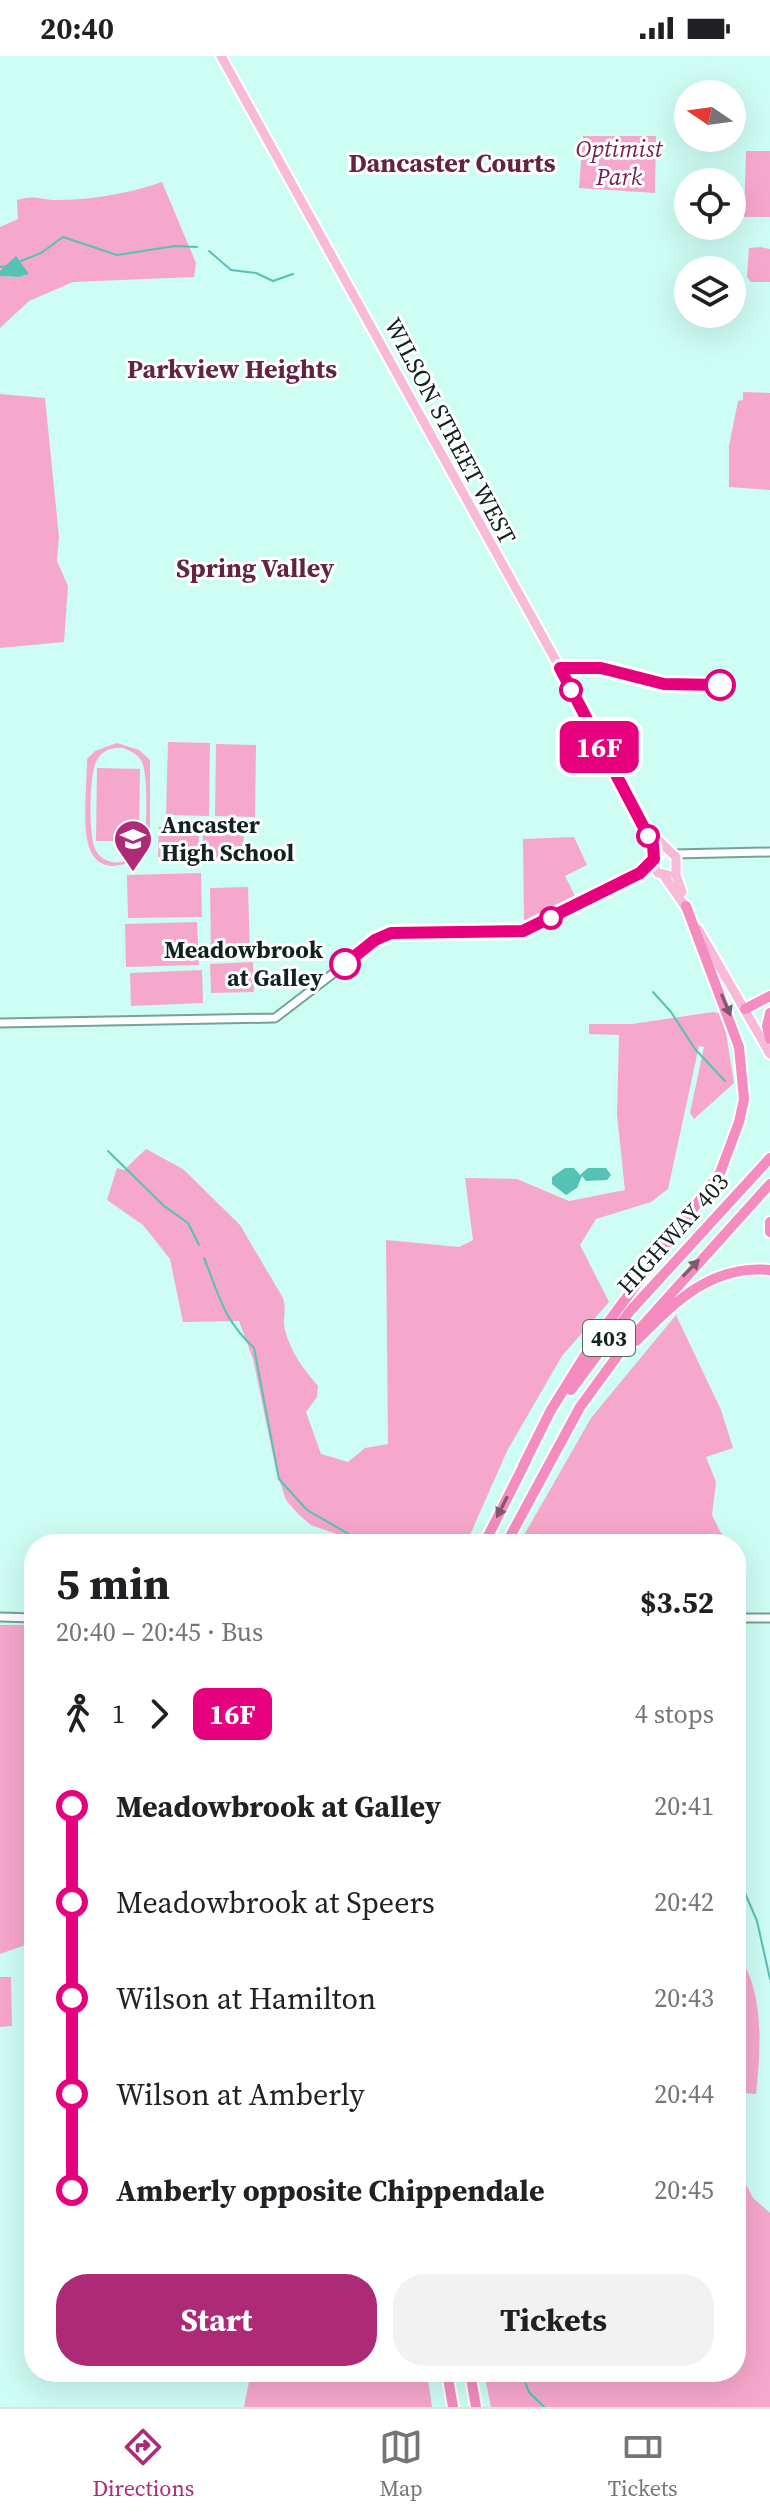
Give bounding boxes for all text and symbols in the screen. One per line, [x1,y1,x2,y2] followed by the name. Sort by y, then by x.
[40,8,114,49] text: 20:40
[674,80,746,152] north arrow
[674,80,746,328] map controls
[576,132,664,193] park label: Optimist Park
[348,145,556,181] district label: Dancaster Courts
[674,168,746,240] button: locate
[674,256,746,328] button: layers
[377,312,524,550] street label: WILSON STREET WEST
[127,351,337,387] district label: Parkview Heights
[176,550,334,586] district label: Spring Valley
[705,670,735,700] unlabelled marker
[560,679,582,701] unlabelled marker
[553,721,645,773] line badge: 16F
[576,728,622,766] text: 16F
[161,808,295,869] place label: Ancaster High School
[112,818,154,873] school or university icon: Ancaster High School
[637,825,659,847] unlabelled marker
[540,907,562,929] unlabelled marker
[164,933,324,994] place label: Meadowbrook at Galley
[330,949,360,979] marker: Meadowbrook at Galley
[719,993,732,1017] one-way arrow
[609,1166,736,1301] street label: HIGHWAY 403
[682,1259,700,1278] one-way arrow
[583,1320,635,1356] road number: 403
[496,1496,509,1519] one-way arrow
[56,1553,170,1614] text: 5 min
[640,1582,714,1623] text: $3.52
[56,1614,263,1650] text: 20:40 – 20:45 · Bus
[56,1692,100,1736] icon: walk
[137,1692,181,1736] icon: forward
[209,1695,256,1733] text: 16F
[112,1696,125,1732] text: 1
[635,1696,714,1732] text: 4 stops
[116,1786,441,1827] text: Meadowbrook at Galley
[654,1788,714,1824] text: 20:41
[116,1882,435,1923] text: Meadowbrook at Speers
[654,1884,714,1920] text: 20:42
[116,1978,376,2019] text: Wilson at Hamilton
[654,1980,714,2016] text: 20:43
[116,2074,365,2115] text: Wilson at Amberly
[654,2076,714,2112] text: 20:44
[116,2170,545,2211] text: Amberly opposite Chippendale
[654,2172,714,2208] text: 20:45
[56,2274,377,2366] button: Start
[393,2274,714,2366] button: Tickets
[92,2425,194,2503] tab: Directions
[379,2425,423,2503] tab: Map
[608,2425,678,2503] tab: Tickets

